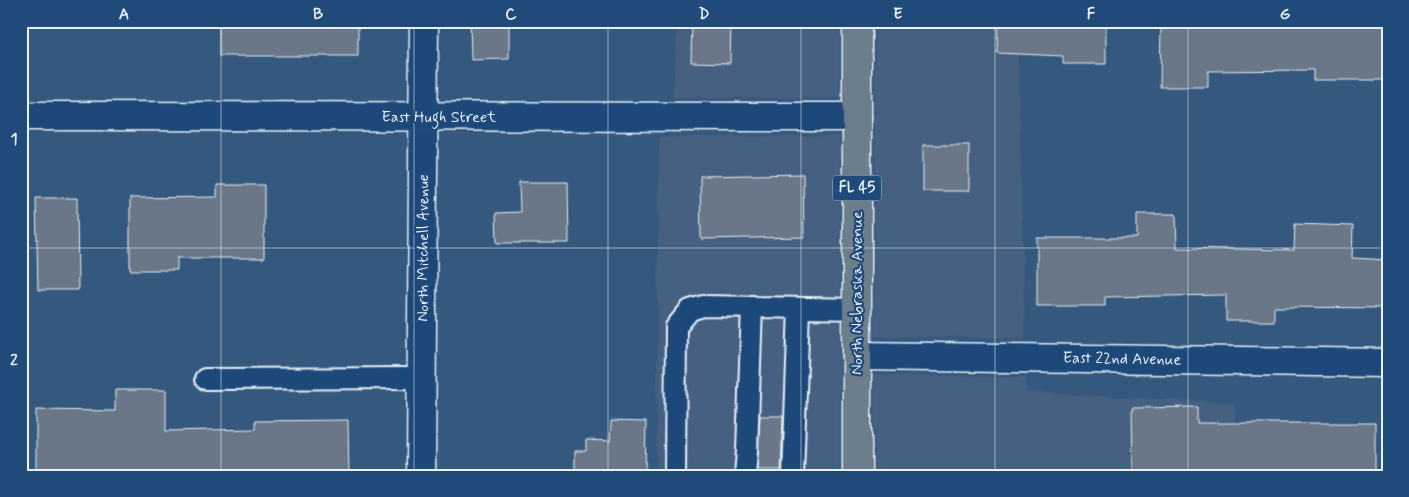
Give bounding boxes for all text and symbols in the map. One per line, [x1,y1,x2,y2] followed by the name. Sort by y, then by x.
[119,4,129,25] text: A
[313,4,323,25] text: B
[505,4,517,25] text: C
[698,4,710,25] text: D
[893,4,903,25] text: E
[1087,4,1096,25] text: F
[1280,4,1291,25] text: G
[381,107,497,129] street label: East Hugh Street
[10,129,18,150] text: 1
[413,174,434,322] street label: North Mitchell Avenue
[833,176,881,200] road number: FL 45
[847,211,868,375] street label: North Nebraska Avenue
[1063,347,1181,371] street label: East 22nd Avenue
[10,350,18,371] text: 2

